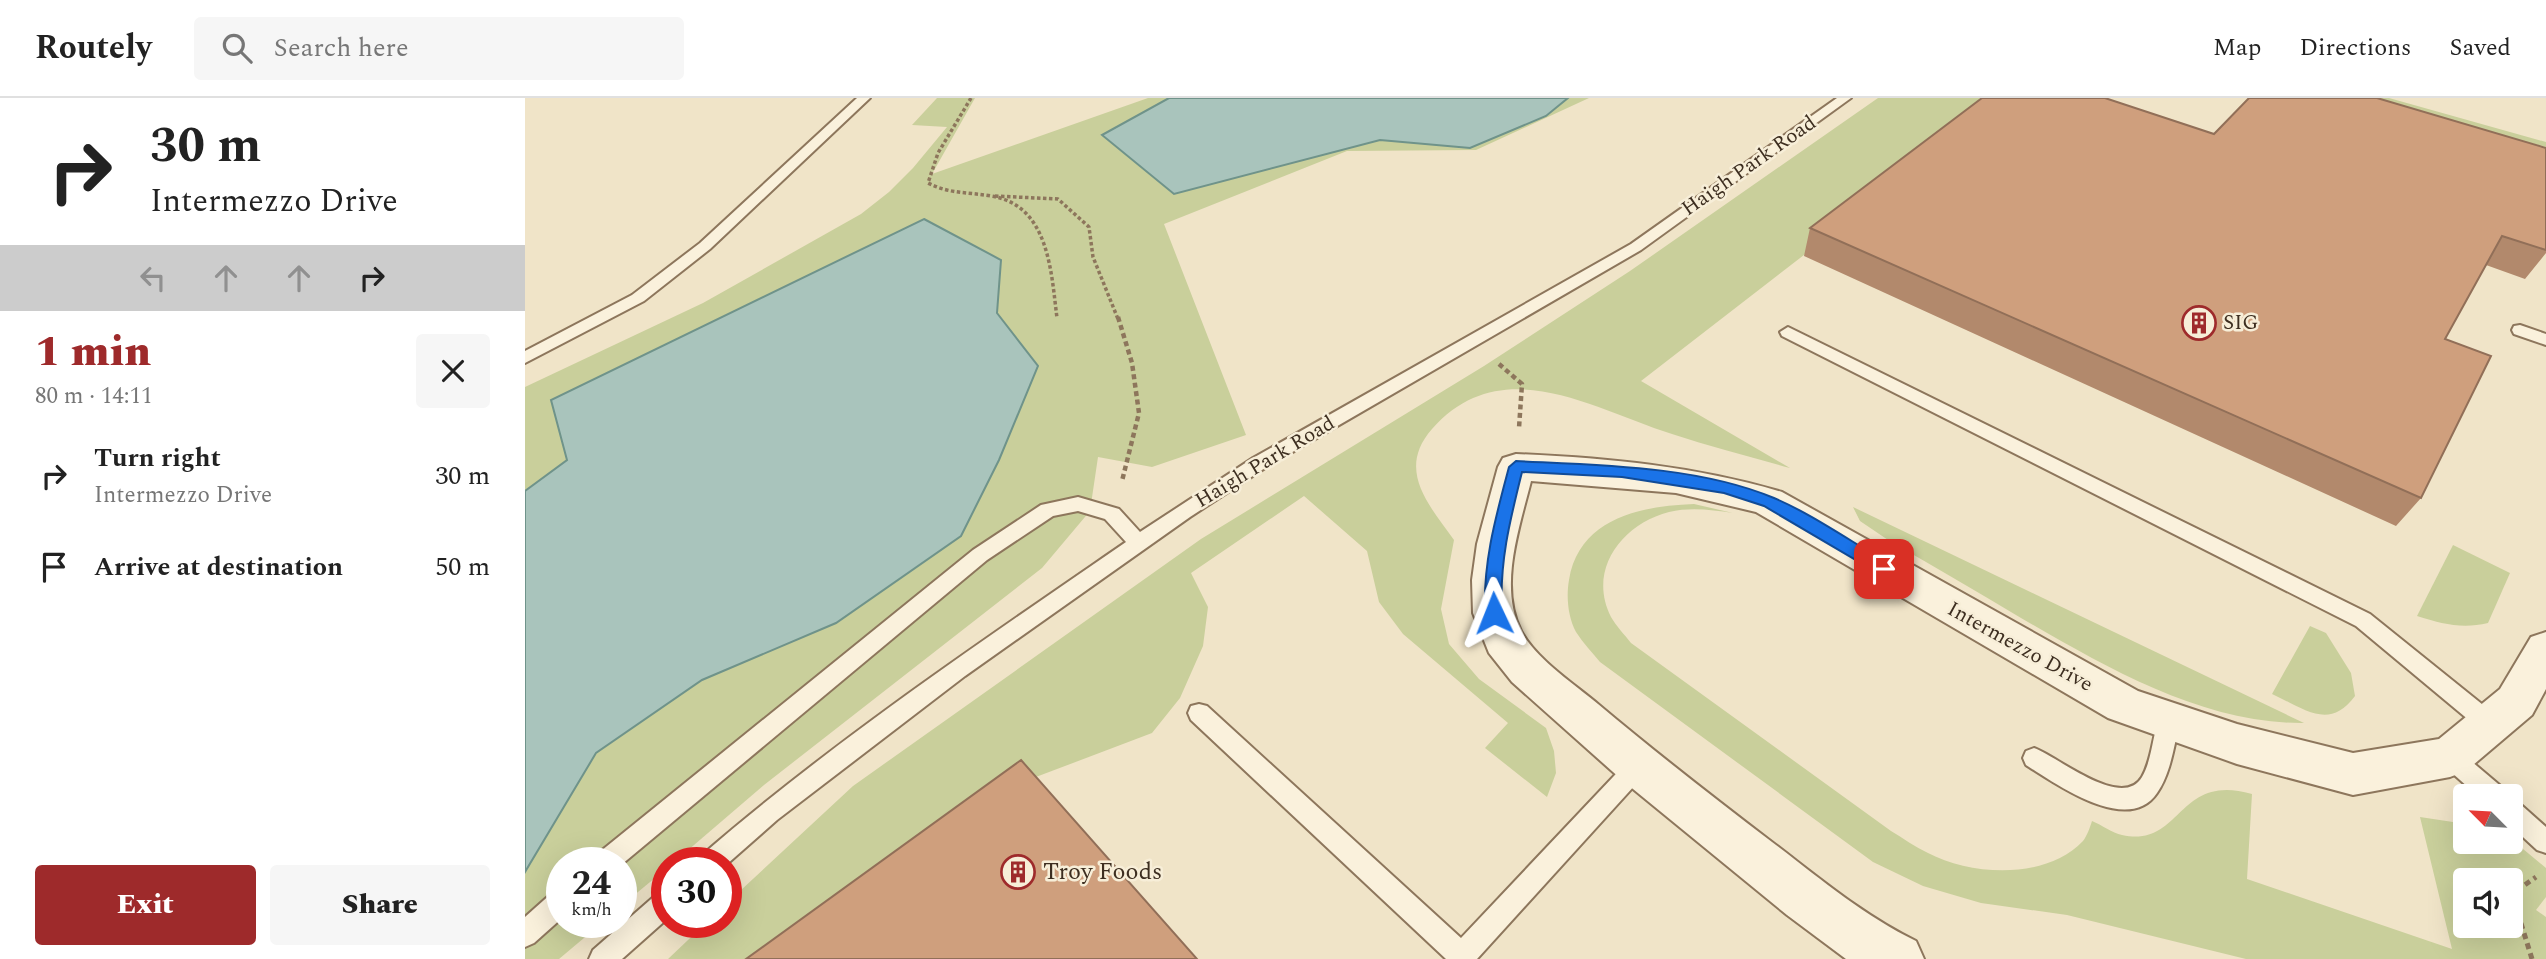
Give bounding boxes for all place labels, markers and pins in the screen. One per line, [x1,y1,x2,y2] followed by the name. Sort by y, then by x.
[2180,304,2218,342] building icon: SIG
[2223,307,2258,339] place label: SIG
[1854,539,1914,599] pin
[999,853,1037,891] building icon: Troy Foods
[1043,854,1162,890] place label: Troy Foods

